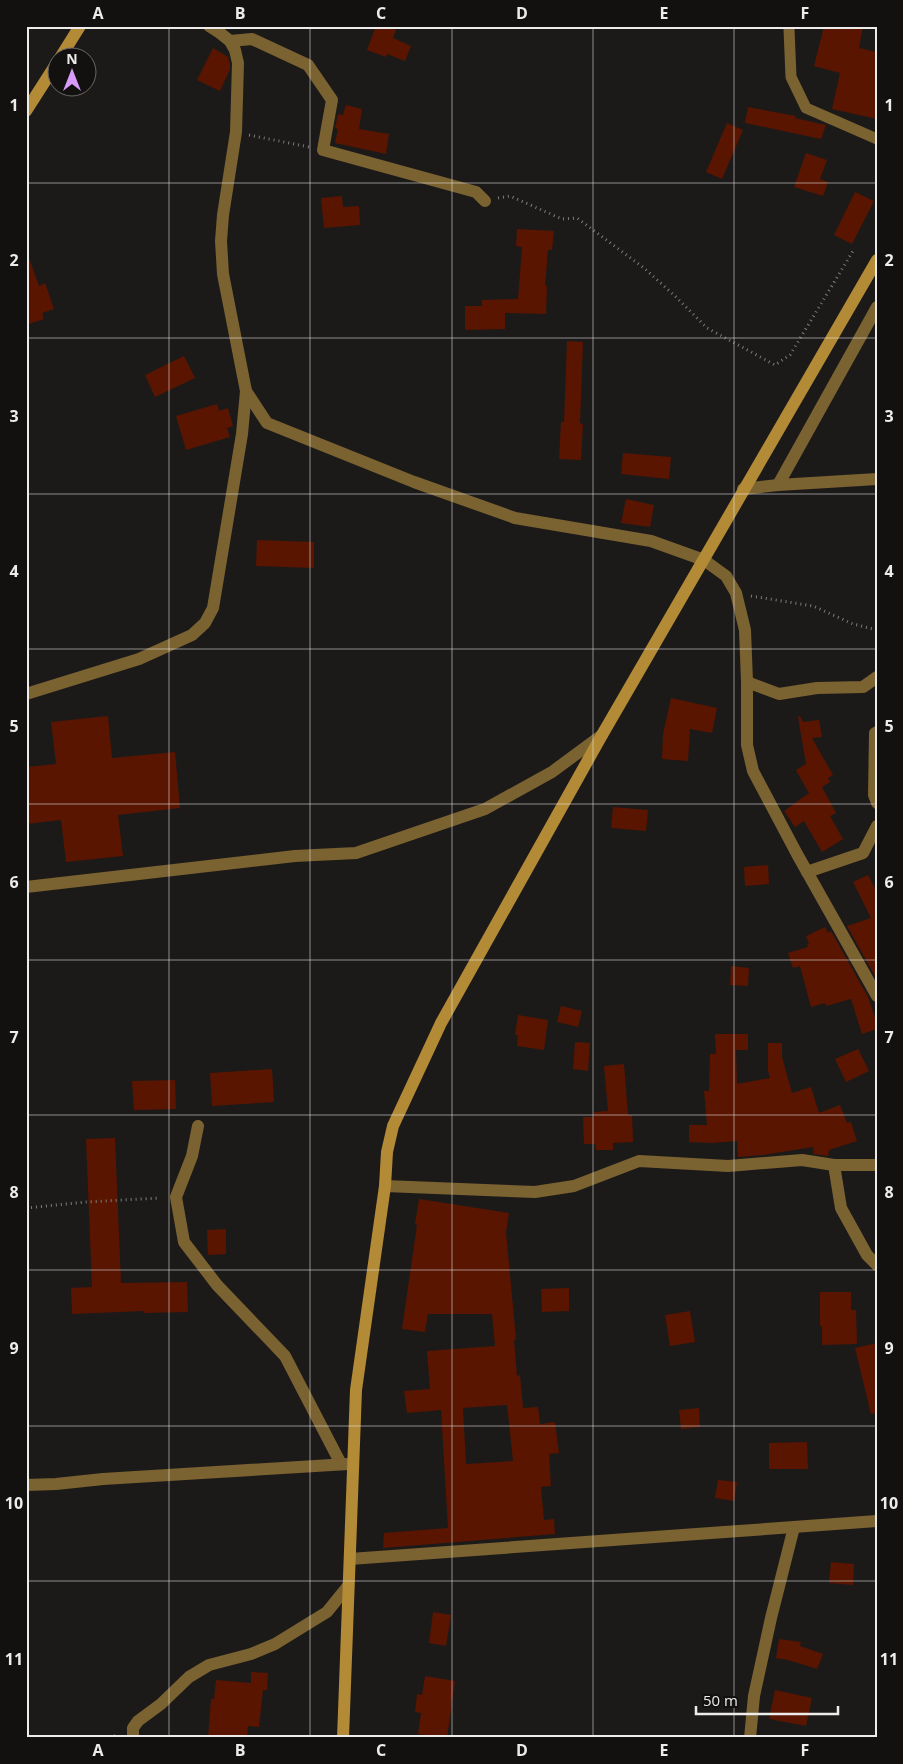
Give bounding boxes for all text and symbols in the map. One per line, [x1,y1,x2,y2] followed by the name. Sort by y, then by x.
[92,2,104,24] text: A
[235,2,245,24] text: B
[376,2,386,24] text: C
[516,2,528,24] text: D
[660,2,669,24] text: E
[801,2,809,24] text: F
[48,48,98,98] north arrow
[66,49,78,68] text: N
[9,94,19,116] text: 1
[884,94,894,116] text: 1
[9,249,19,271] text: 2
[884,249,894,271] text: 2
[9,405,19,427] text: 3
[884,405,894,427] text: 3
[9,560,19,582] text: 4
[884,560,894,582] text: 4
[9,715,19,737] text: 5
[884,715,894,737] text: 5
[9,871,19,893] text: 6
[884,871,894,893] text: 6
[9,1026,19,1048] text: 7
[884,1026,894,1048] text: 7
[9,1181,19,1203] text: 8
[884,1181,894,1203] text: 8
[9,1337,19,1359] text: 9
[884,1337,894,1359] text: 9
[5,1492,23,1514] text: 10
[880,1492,898,1514] text: 10
[5,1648,23,1670] text: 11
[880,1648,898,1670] text: 11
[696,1684,838,1716] scale bar
[703,1690,738,1710] text: 50 m
[92,1739,104,1761] text: A
[235,1739,245,1761] text: B
[376,1739,386,1761] text: C
[516,1739,528,1761] text: D
[660,1739,669,1761] text: E
[801,1739,809,1761] text: F

